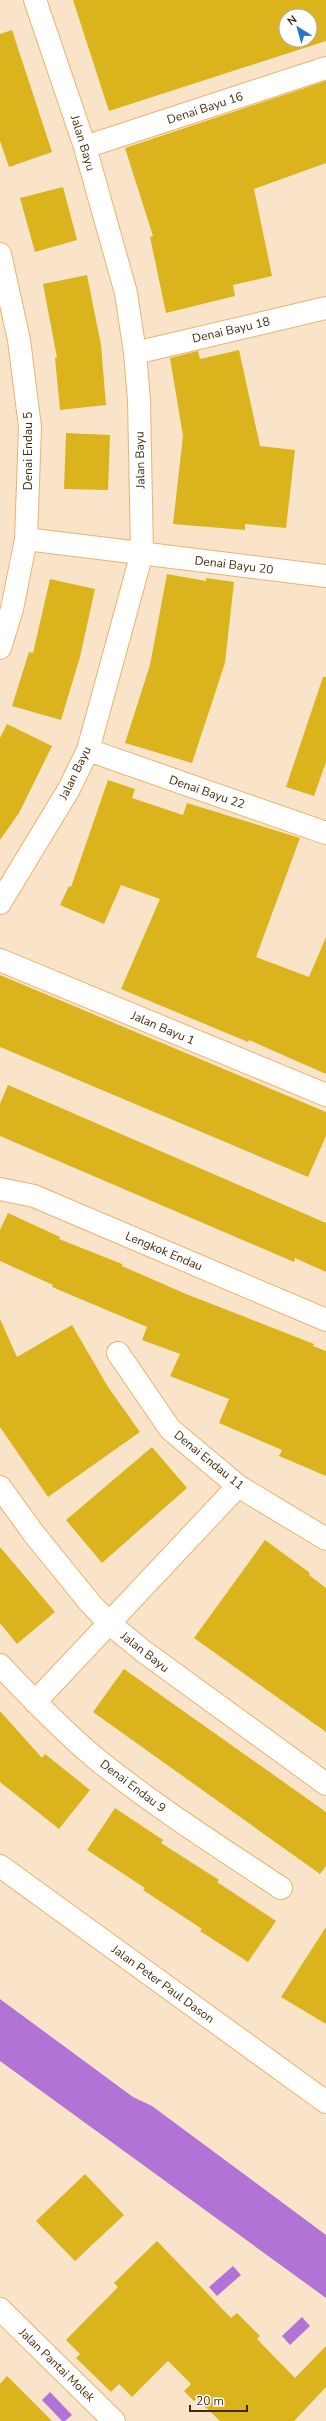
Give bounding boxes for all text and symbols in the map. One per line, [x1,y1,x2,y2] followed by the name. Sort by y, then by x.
[278,8,318,48] north arrow
[284,12,300,29] text: N
[165,88,245,128] street label: Denai Bayu 16
[67,112,99,173] street label: Jalan Bayu
[191,313,271,347] street label: Denai Bayu 18
[20,412,36,490] street label: Denai Endau 5
[132,431,149,490] street label: Jalan Bayu
[194,552,274,578] street label: Denai Bayu 20
[55,744,95,803] street label: Jalan Bayu
[167,772,247,812] street label: Denai Bayu 22
[128,1007,197,1049] street label: Jalan Bayu 1
[123,1228,205,1274] street label: Lengkok Endau
[171,1427,247,1493] street label: Denai Endau 11
[117,1627,173,1676] street label: Jalan Bayu
[97,1756,169,1816] street label: Denai Endau 9
[108,1941,218,2027] street label: Jalan Peter Paul Dason
[15,2324,99,2406] street label: Jalan Pantai Molek
[190,2387,247,2413] scale bar
[196,2393,224,2409] text: 20 m

